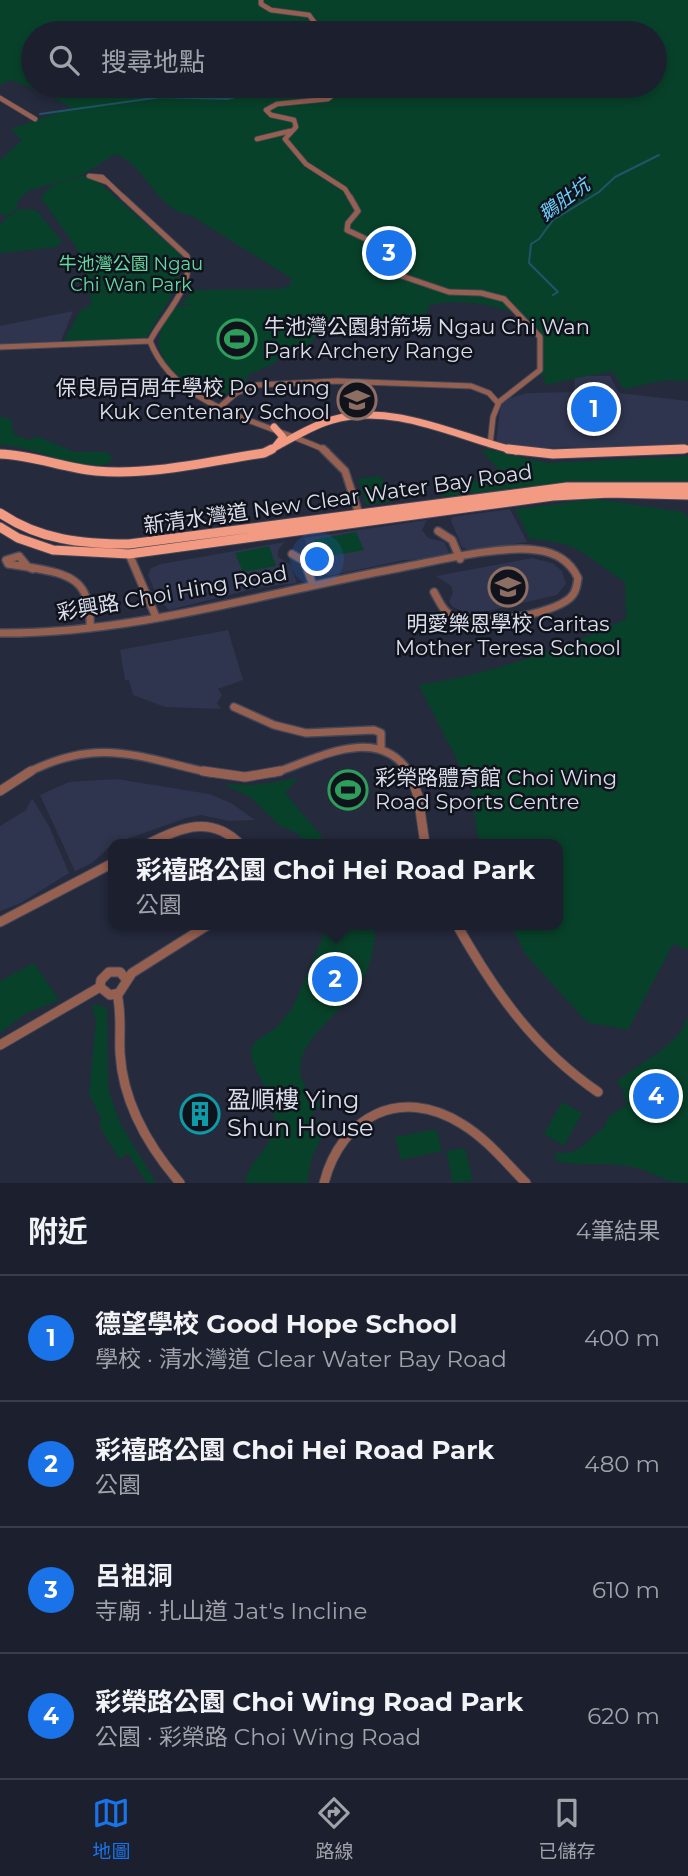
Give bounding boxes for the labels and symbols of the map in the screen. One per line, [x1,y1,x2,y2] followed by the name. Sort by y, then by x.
[534,172,597,225] water label: 鵝肚坑
[366,227,412,279] pin: 3
[59,253,203,296] park label: 牛池灣公園 Ngau Chi Wan Park
[264,314,590,363] place label: 牛池灣公園射箭場 Ngau Chi Wan Park Archery Range
[216,318,258,360] sports icon: 牛池灣公園射箭場 Ngau Chi Wan Park Archery Range
[55,375,330,424] place label: 保良局百周年學校 Po Leung Kuk Centenary School
[336,379,378,421] school or university icon: 保良局百周年學校 Po Leung Kuk Centenary School
[571,383,617,435] pin: 1
[142,459,534,538] street label: 新清水灣道 New Clear Water Bay Road
[300,542,334,576] your location
[55,560,289,625] street label: 彩興路 Choi Hing Road
[487,566,529,608] school or university icon: 明愛樂恩學校 Caritas Mother Teresa School
[395,611,621,660] place label: 明愛樂恩學校 Caritas Mother Teresa School
[375,765,617,814] place label: 彩榮路體育館 Choi Wing Road Sports Centre
[327,769,369,811] sports icon: 彩榮路體育館 Choi Wing Road Sports Centre
[312,953,358,1005] pin: 2
[633,1070,679,1122] pin: 4
[227,1085,374,1142] place label: 盈順樓 Ying Shun House
[179,1093,221,1135] building icon: 盈順樓 Ying Shun House

